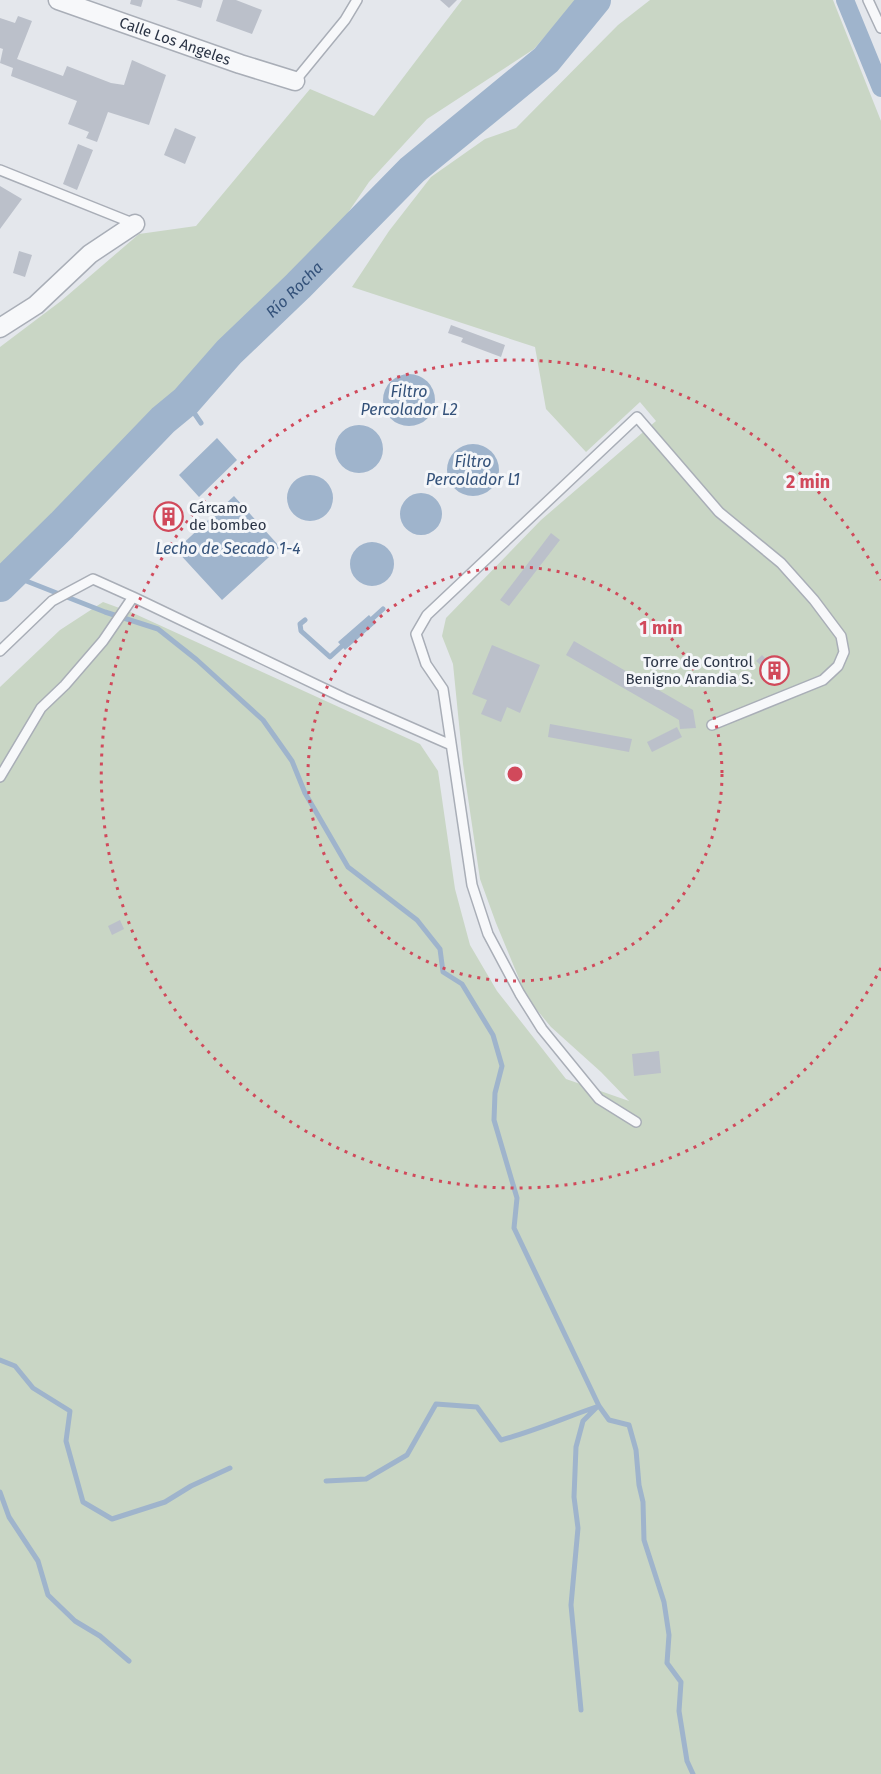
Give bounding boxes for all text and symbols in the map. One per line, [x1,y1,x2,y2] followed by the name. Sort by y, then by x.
[117,13,233,69] street label: Calle Los Angeles
[262,258,327,322] water label: Río Rocha
[360,382,458,419] water label: Filtro Percolador L2
[426,452,520,489] water label: Filtro Percolador L1
[786,471,830,493] text: 2 min
[189,499,267,534] place label: Cárcamo de bombeo
[152,501,184,533] building icon: Cárcamo de bombeo
[155,539,301,558] water label: Lecho de Secado 1-4
[639,617,683,639] text: 1 min
[625,653,754,688] place label: Torre de Control Benigno Arandia S.
[758,655,790,687] building icon: Torre de Control Benigno Arandia S.
[505,764,525,784] centre of rings

